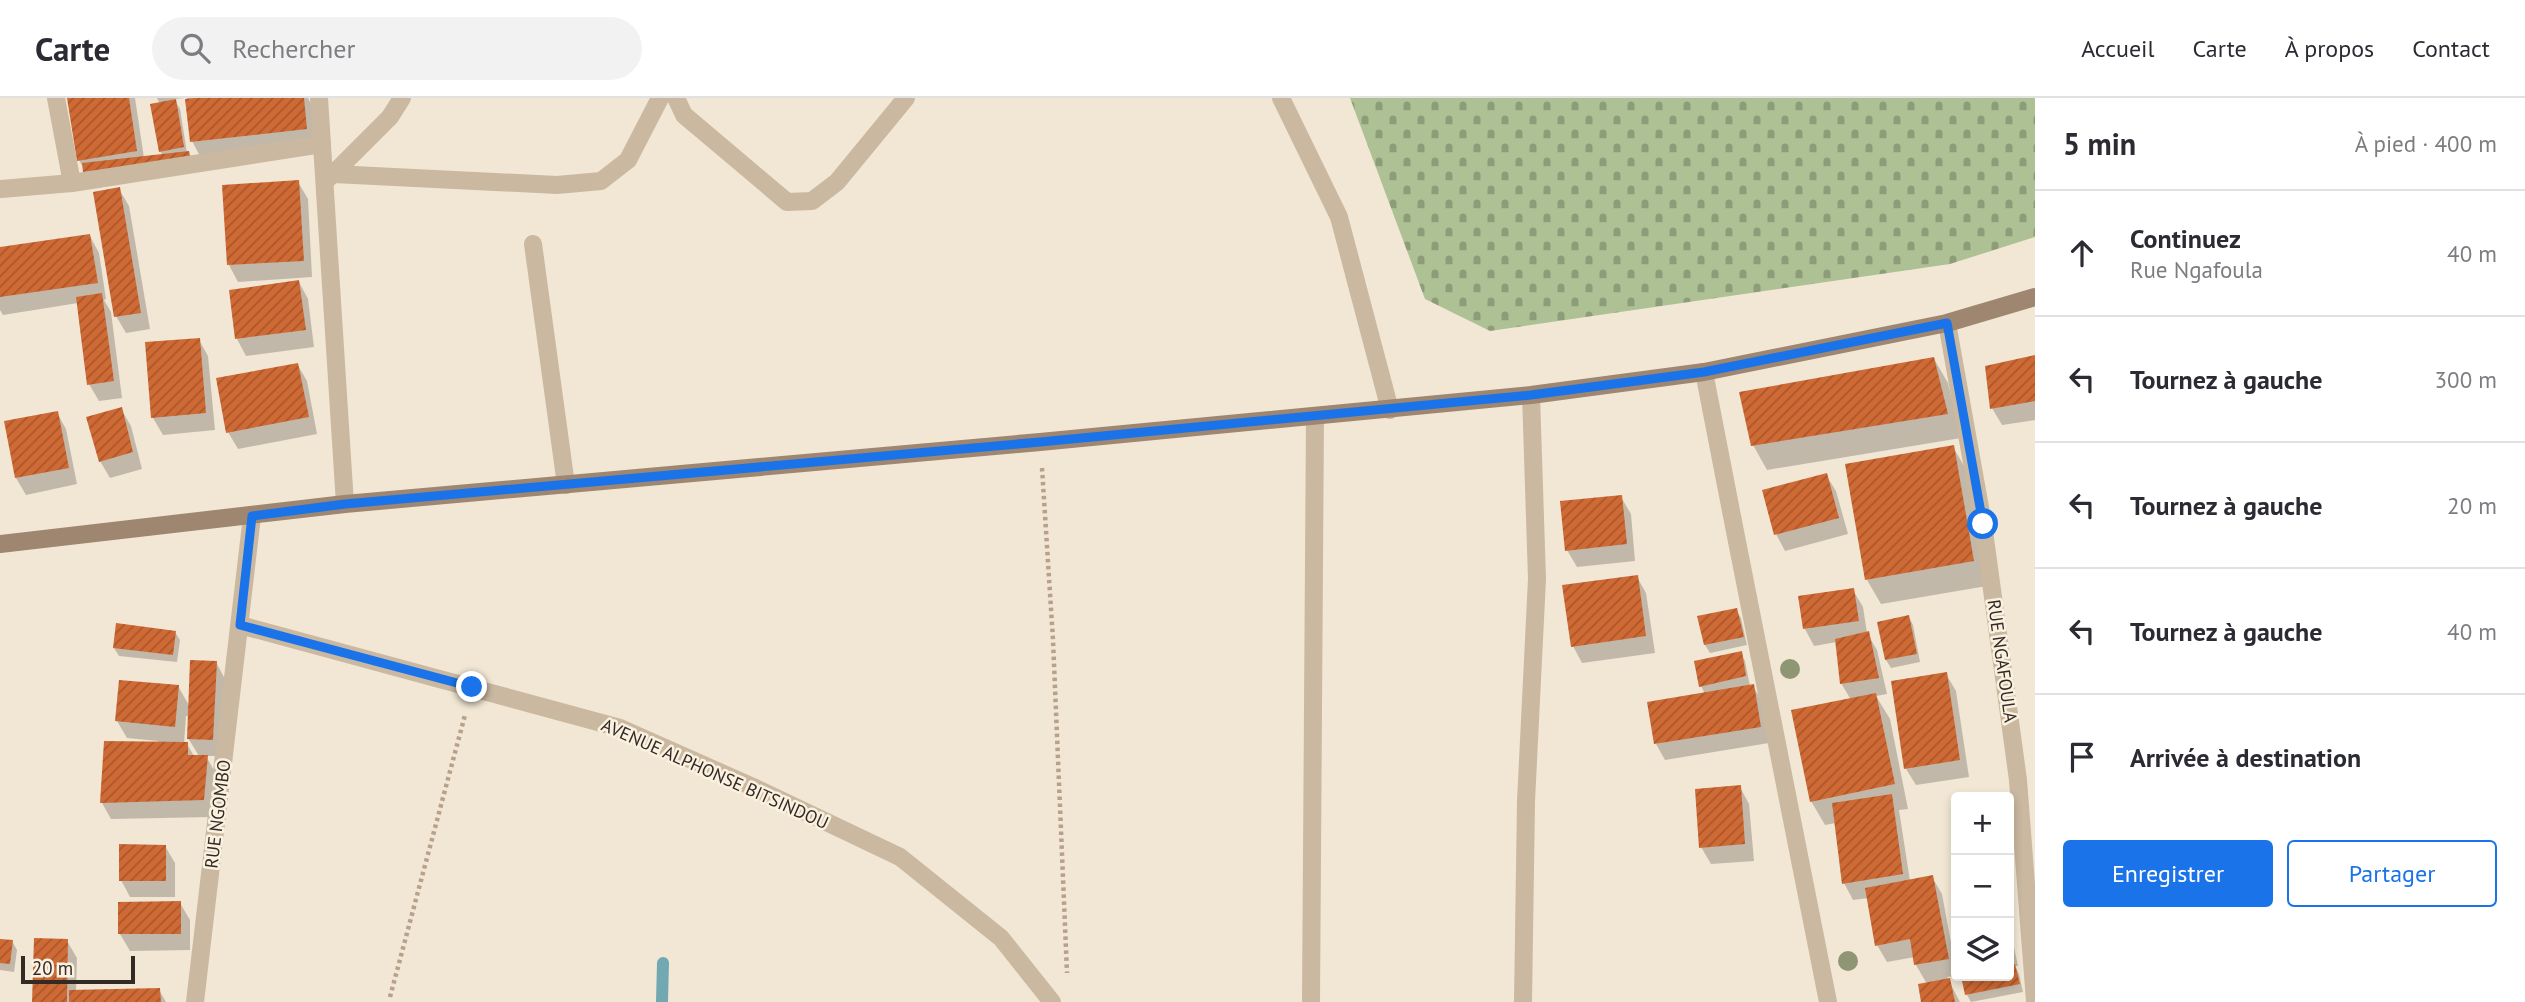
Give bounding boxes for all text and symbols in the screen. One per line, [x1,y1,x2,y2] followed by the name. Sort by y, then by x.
[152,17,642,80] search box
[35,27,110,70] text: Carte
[176,29,214,67] icon: search
[232,32,355,65] text: Rechercher
[2081,33,2155,64] text: Accueil
[2193,33,2247,64] text: Carte
[2285,33,2374,64] text: À propos
[2412,33,2490,64] text: Contact
[2063,124,2136,163] text: 5 min
[2355,129,2497,158] text: À pied · 400 m
[2130,222,2241,255] text: Continuez
[2063,234,2101,272] icon: ahead
[2447,239,2497,268] text: 40 m
[2130,255,2263,284] text: Rue Ngafoula
[2063,360,2101,398] icon: left
[2130,363,2322,396] text: Tournez à gauche
[2435,365,2497,394] text: 300 m
[2063,486,2101,524] icon: left
[2130,489,2322,522] text: Tournez à gauche
[2447,491,2497,520] text: 20 m
[1967,508,1998,539] route start
[1982,598,2023,724] street label: RUE NGAFOULA
[2063,612,2101,650] icon: left
[2130,615,2322,648] text: Tournez à gauche
[2447,617,2497,646] text: 40 m
[456,671,487,702] route end
[598,713,832,834] street label: AVENUE ALPHONSE BITSINDOU
[2063,738,2101,776] icon: arrive
[2130,741,2361,774] text: Arrivée à destination
[199,758,236,870] street label: RUE NGOMBO
[1951,792,2014,981] map controls
[1951,792,2014,855] button: +
[2063,840,2273,907] button: Enregistrer
[2287,840,2497,907] button: Partager
[1951,855,2014,918] button: −
[1951,918,2014,981] button: layers
[21,953,135,985] scale bar
[32,956,73,980] text: 20 m

